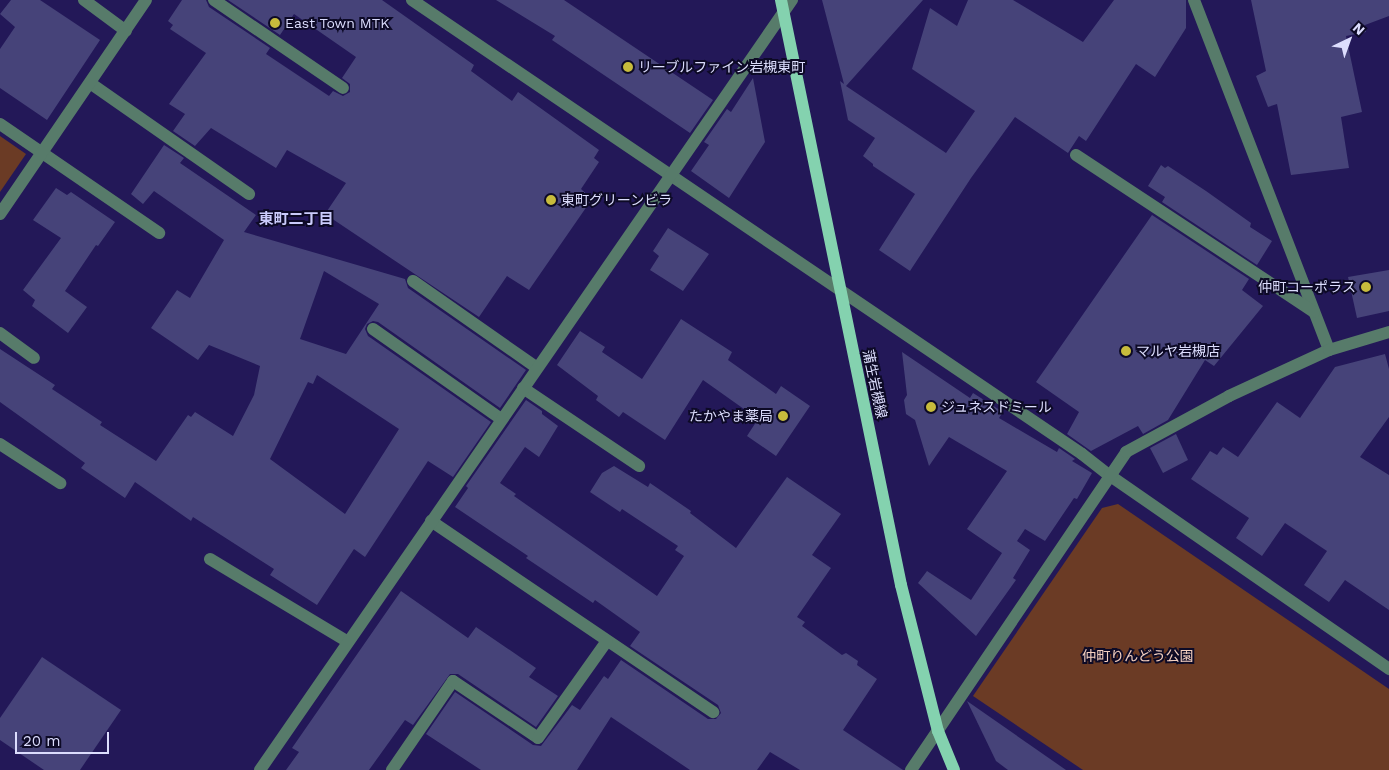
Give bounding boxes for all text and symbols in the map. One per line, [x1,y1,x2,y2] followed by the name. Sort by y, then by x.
[285,15,390,31] place label: East Town MTK
[1324,15,1374,65] north arrow
[269,17,281,29] marker: East Town MTK
[1350,19,1368,38] text: N
[638,59,806,75] place label: リーブルファイン岩槻東町
[622,61,634,73] marker: リーブルファイン岩槻東町
[561,192,673,208] place label: 東町グリーンビラ
[545,194,557,206] marker: 東町グリーンビラ
[259,211,333,229] district label: 東町二丁目
[1258,279,1356,295] place label: 仲町コーポラス
[1360,281,1372,293] marker: 仲町コーポラス
[1136,343,1220,359] place label: マルヤ岩槻店
[1120,345,1132,357] marker: マルヤ岩槻店
[860,348,890,420] street label: 蒲生岩槻線
[941,399,1053,415] place label: ジュネスドミール
[925,401,937,413] marker: ジュネスドミール
[689,408,773,424] place label: たかやま薬局
[777,410,789,422] marker: たかやま薬局
[1082,648,1194,664] park label: 仲町りんどう公園
[18,722,111,754] scale bar
[23,732,61,750] text: 20 m

